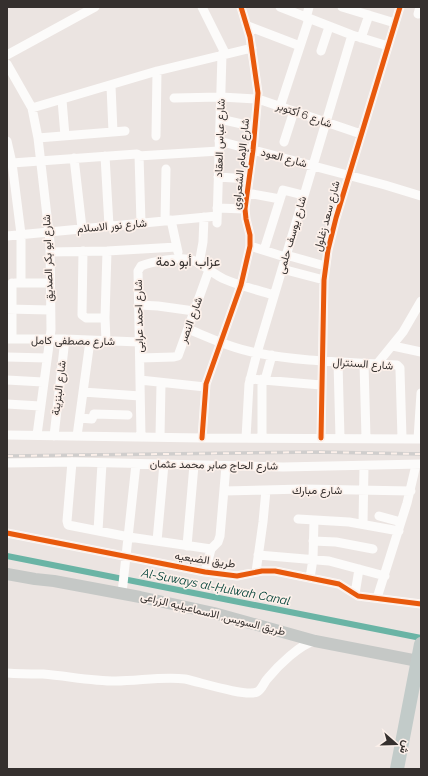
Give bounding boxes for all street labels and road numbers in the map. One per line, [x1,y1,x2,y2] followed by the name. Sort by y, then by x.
[212,98,229,178] street label: شارع عباس العقاد
[273,99,334,132] street label: شارع 6 أكتوبر
[230,117,253,210] street label: شارع الإمام الشعراوى
[259,146,309,171] street label: شارع العود
[311,179,344,253] street label: شارع سعد زغلول
[275,194,310,276] street label: شارع يوسف حلمى
[40,214,57,302] street label: شارع ابو بكر الصديق
[76,216,148,237] street label: شارع نور الاسلام
[132,279,147,353] street label: شارع احمد عرابى
[176,295,206,346] street label: شارع النصر
[31,334,115,349] street label: شارع مصطفى كامل
[332,355,394,374] street label: شارع السنترال
[49,359,70,416] street label: شارع البنزينة
[150,457,279,474] street label: شارع الحاج صابر محمد عثمان
[292,484,342,498] street label: شارع مبارك
[174,549,236,571] street label: طريق الضبعيه
[139,590,287,638] street label: طريق السويس, الاسماعيليه الزراعى

